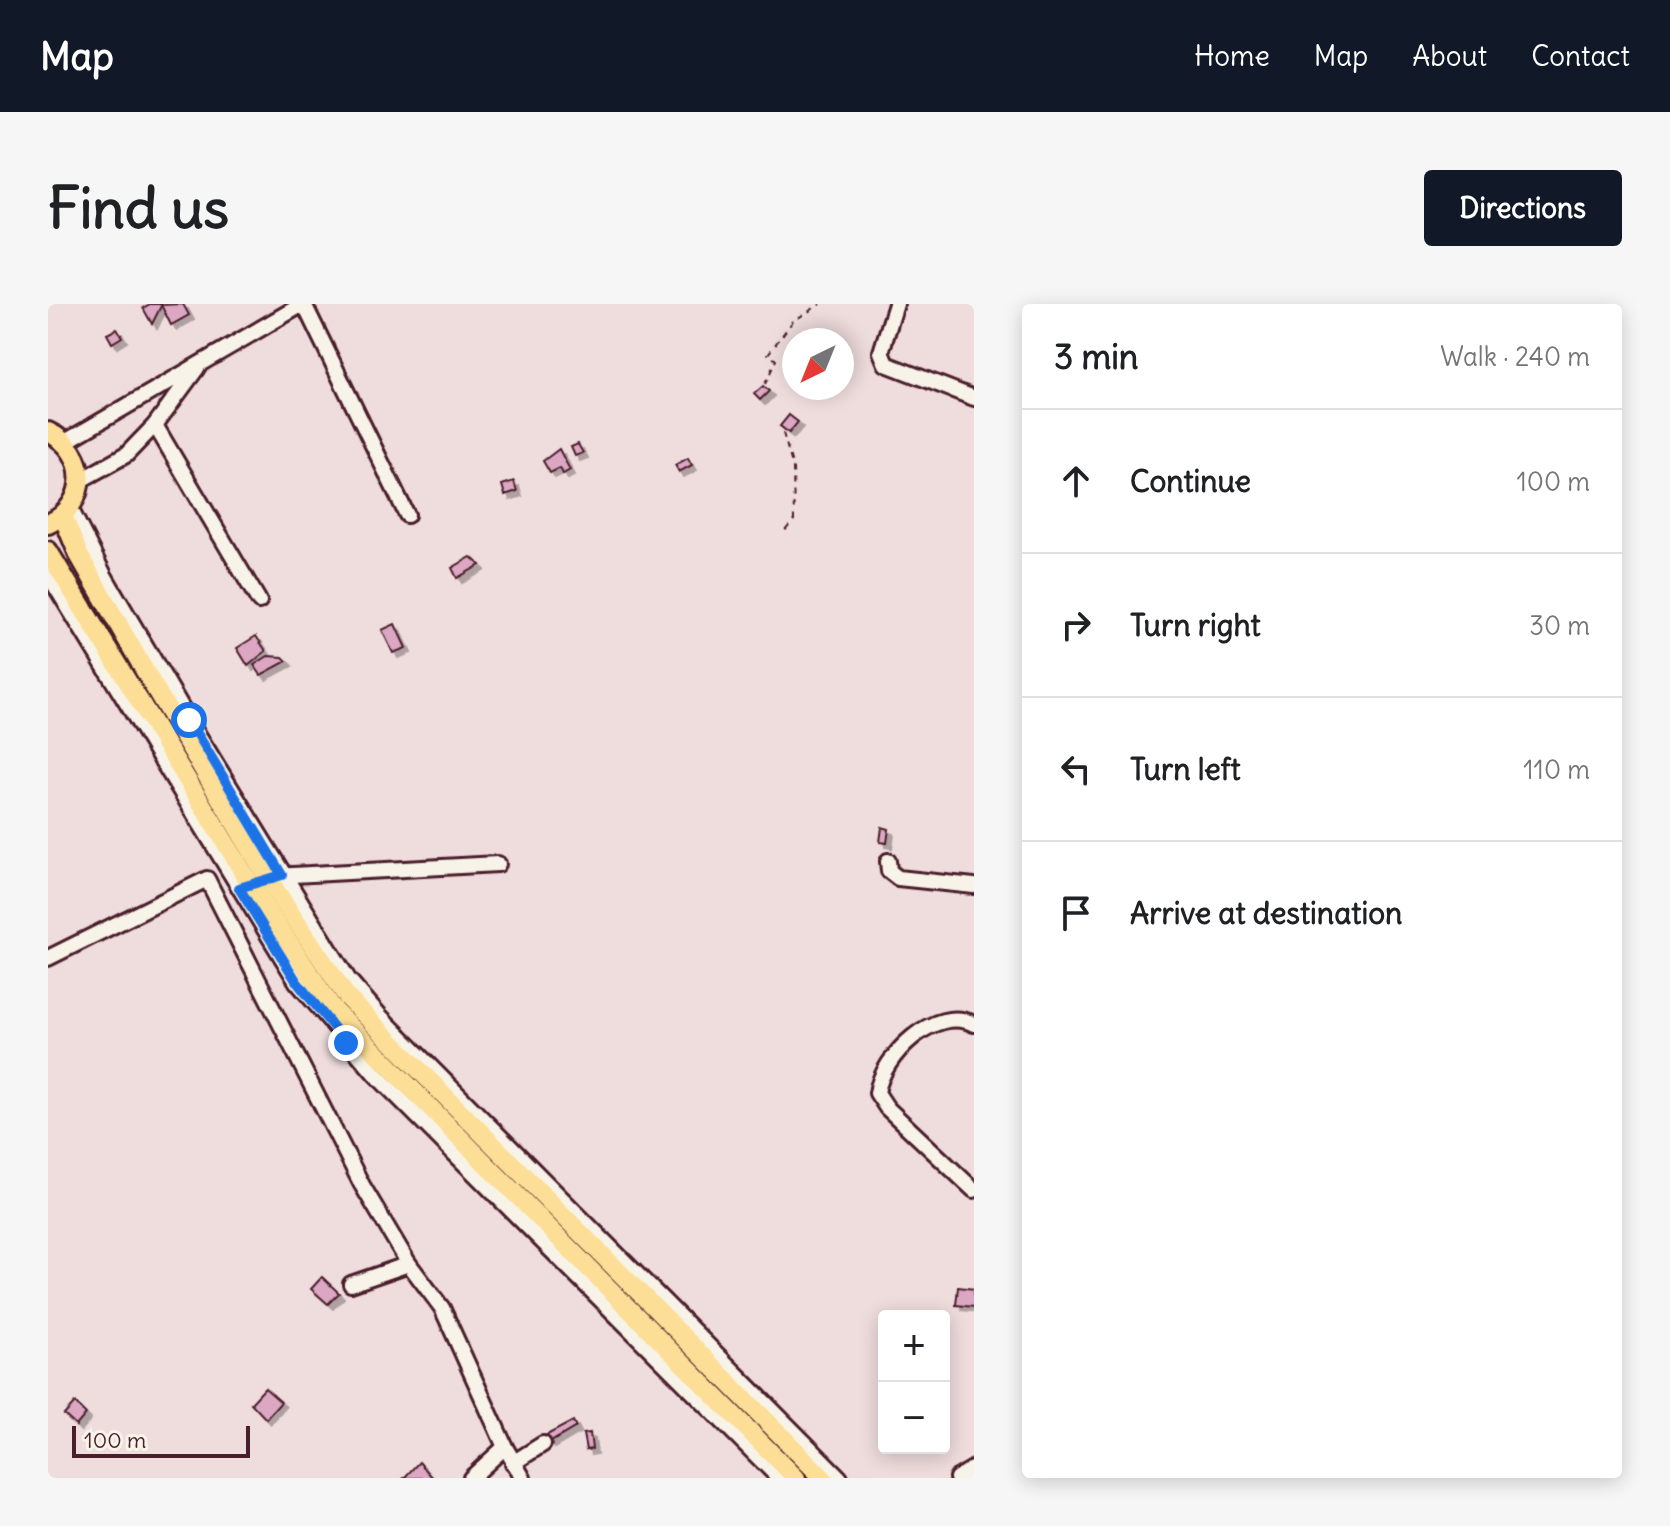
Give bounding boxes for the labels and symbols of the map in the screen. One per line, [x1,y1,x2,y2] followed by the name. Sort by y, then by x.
[782,328,854,400] north arrow
[171,702,207,738] route start
[328,1025,364,1061] route end
[72,1422,250,1458] scale bar

